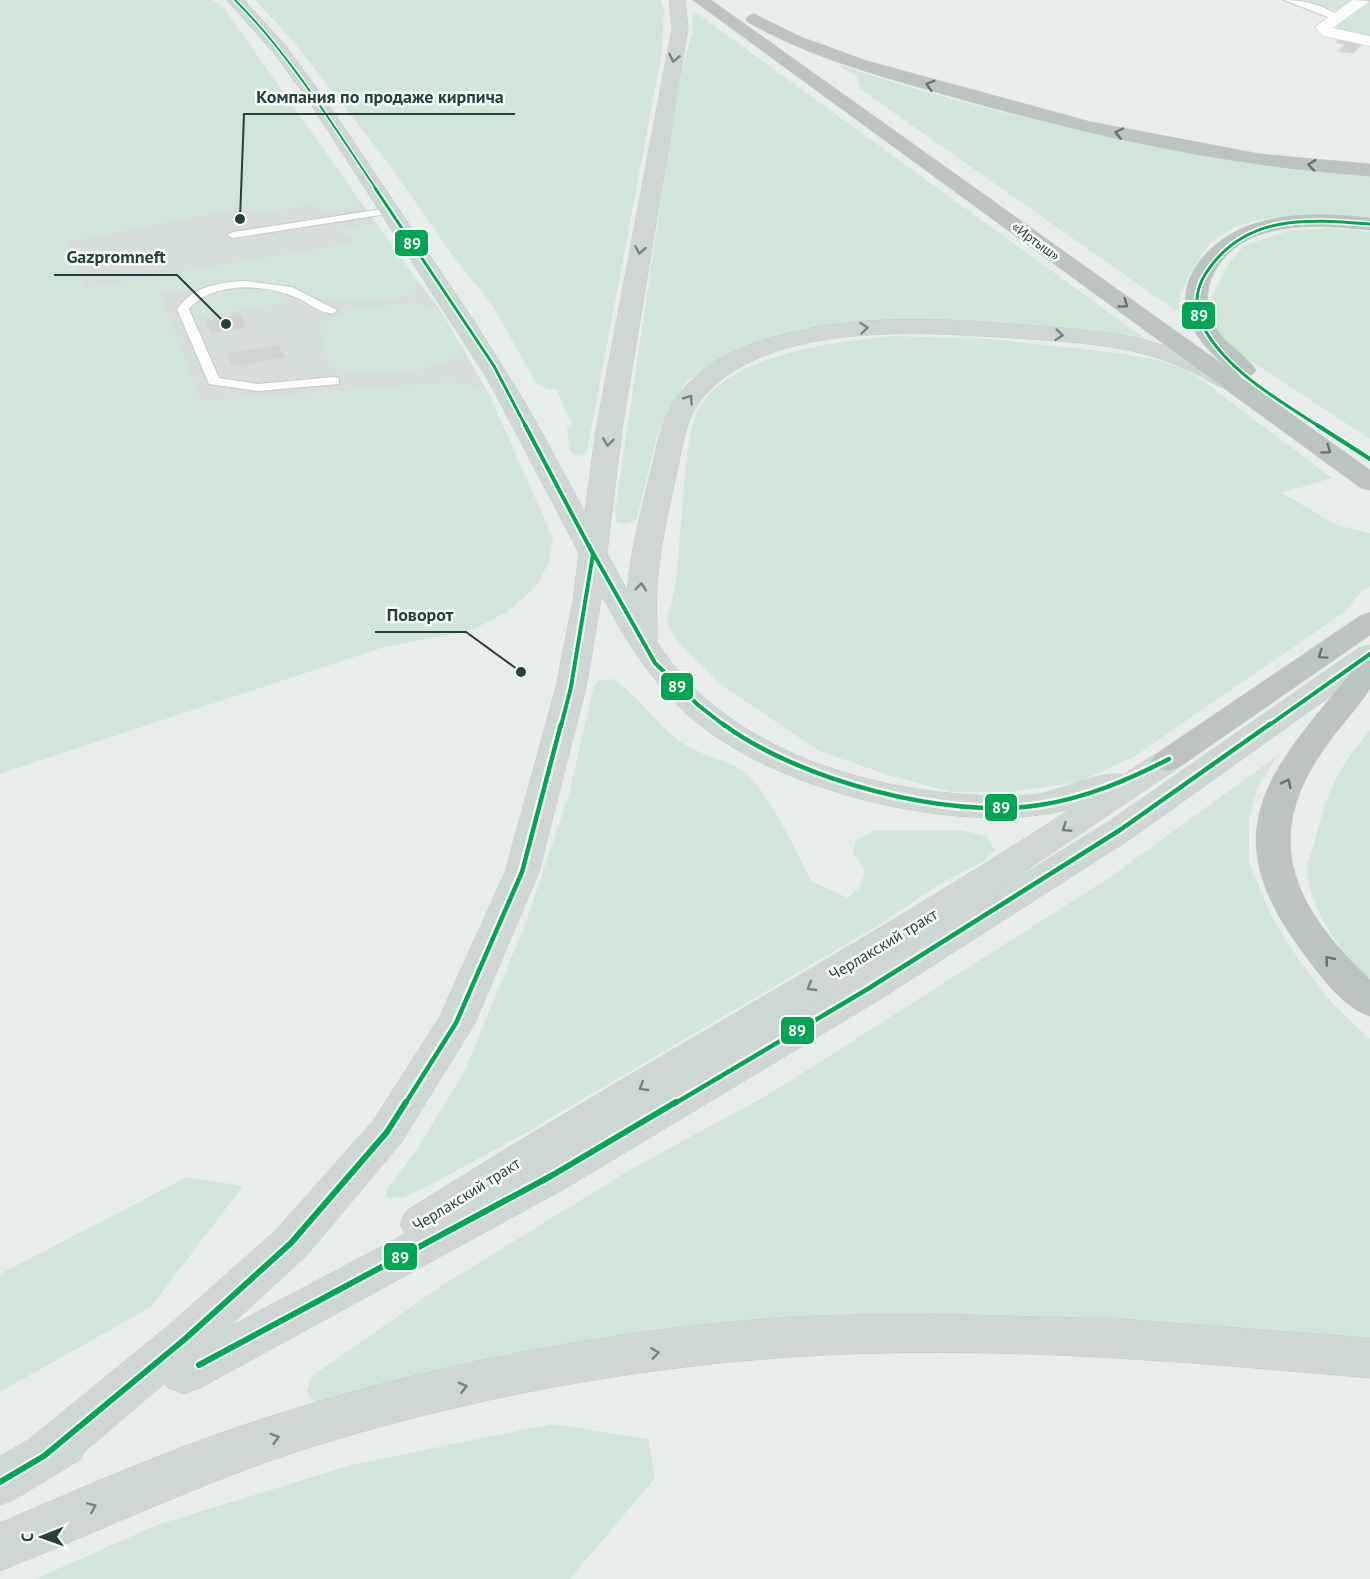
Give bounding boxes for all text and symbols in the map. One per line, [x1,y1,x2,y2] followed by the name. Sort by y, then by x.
[668,52,681,62] one-way arrow
[244,78,515,114] callout: Компания по продаже кирпича
[926,80,936,92] one-way arrow
[256,85,504,108] text: Компания по продаже кирпича
[1115,127,1125,140] one-way arrow
[1307,159,1316,172] one-way arrow
[1008,217,1064,265] street label: «Иртыш»
[394,229,429,257] line badge: 89
[403,233,421,253] text: 89
[54,239,177,275] callout: Gazpromneft
[634,244,647,254] one-way arrow
[66,245,166,268] text: Gazpromneft
[1117,297,1128,308] one-way arrow
[1181,301,1216,330] line badge: 89
[1190,305,1208,325] text: 89
[860,322,869,335] one-way arrow
[1054,328,1063,341] one-way arrow
[682,395,693,406] one-way arrow
[602,437,614,447] one-way arrow
[1320,443,1331,454] one-way arrow
[634,582,647,591] one-way arrow
[375,596,466,632] callout: Поворот
[387,603,454,626] text: Поворот
[1317,648,1328,659] one-way arrow
[660,672,694,701] line badge: 89
[668,676,686,696] text: 89
[1280,778,1292,789] one-way arrow
[984,793,1018,822] line badge: 89
[992,797,1010,817] text: 89
[1061,821,1072,832] one-way arrow
[825,903,941,984] street label: Черлакский тракт
[1325,956,1336,967] one-way arrow
[807,980,817,991] one-way arrow
[780,1016,815,1045] line badge: 89
[788,1020,806,1040] text: 89
[639,1079,649,1091] one-way arrow
[409,1153,524,1235] street label: Черлакский тракт
[383,1242,418,1271] line badge: 89
[391,1247,409,1267] text: 89
[650,1347,659,1359] one-way arrow
[458,1382,468,1395] one-way arrow
[269,1433,280,1445] one-way arrow
[86,1502,97,1514] one-way arrow
[12,1507,72,1567] north arrow
[17,1533,37,1542] text: С

